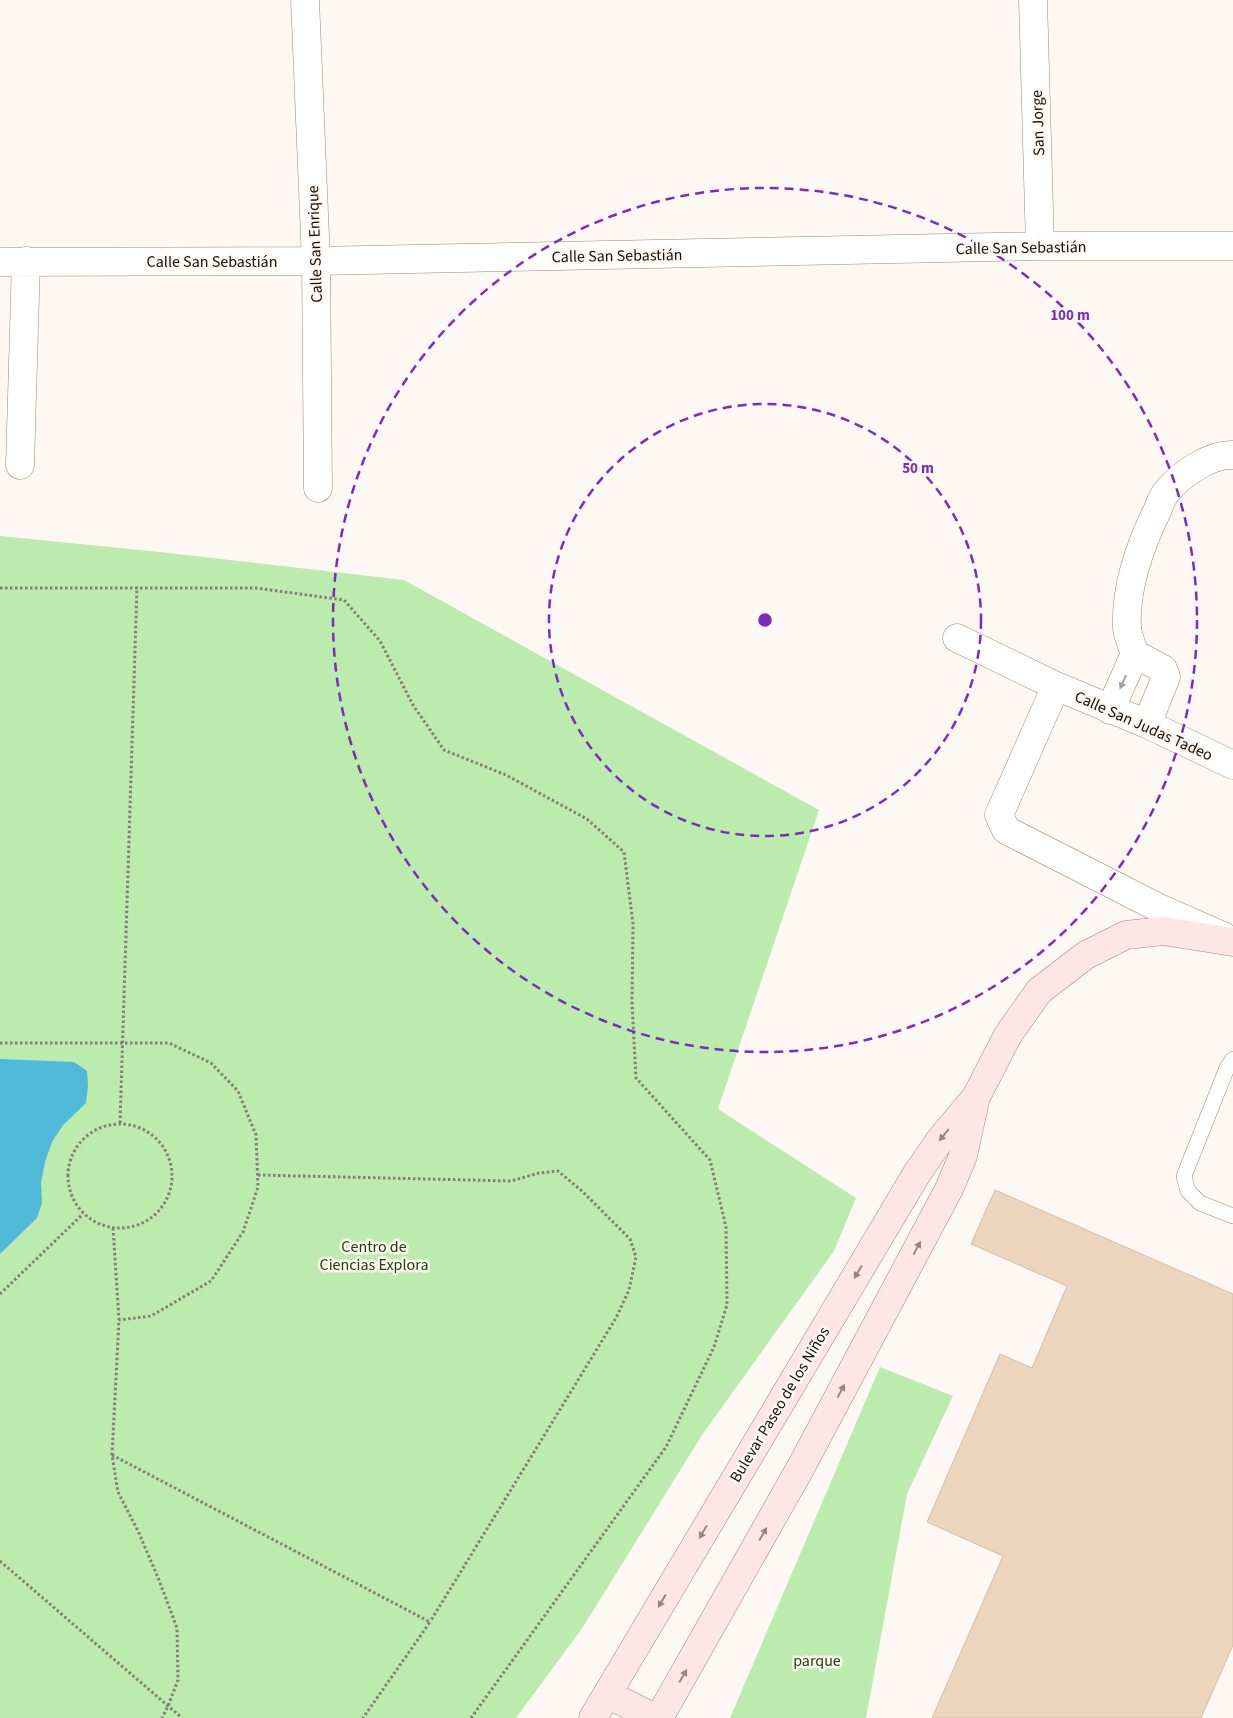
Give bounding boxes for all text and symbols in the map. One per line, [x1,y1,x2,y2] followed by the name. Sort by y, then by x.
[1026,90,1050,156] street label: San Jorge
[302,185,328,303] street label: Calle San Enrique
[955,236,1087,260] street label: Calle San Sebastián
[551,244,683,268] street label: Calle San Sebastián
[147,251,277,273] street label: Calle San Sebastián
[1050,305,1090,326] text: 100 m
[902,458,934,479] text: 50 m
[756,611,774,629] centre of rings
[1118,675,1126,689] one-way arrow
[1071,686,1216,766] street label: Calle San Judas Tadeo
[939,1128,950,1141] one-way arrow
[320,1236,428,1276] park label: Centro de Ciencias Explora
[913,1241,921,1255] one-way arrow
[854,1266,863,1279] one-way arrow
[725,1322,835,1487] street label: Bulevar Paseo de los Niños
[837,1384,845,1399] one-way arrow
[698,1525,707,1538] one-way arrow
[759,1528,768,1541] one-way arrow
[657,1595,666,1608] one-way arrow
[793,1650,841,1672] park label: parque
[679,1668,687,1683] one-way arrow

